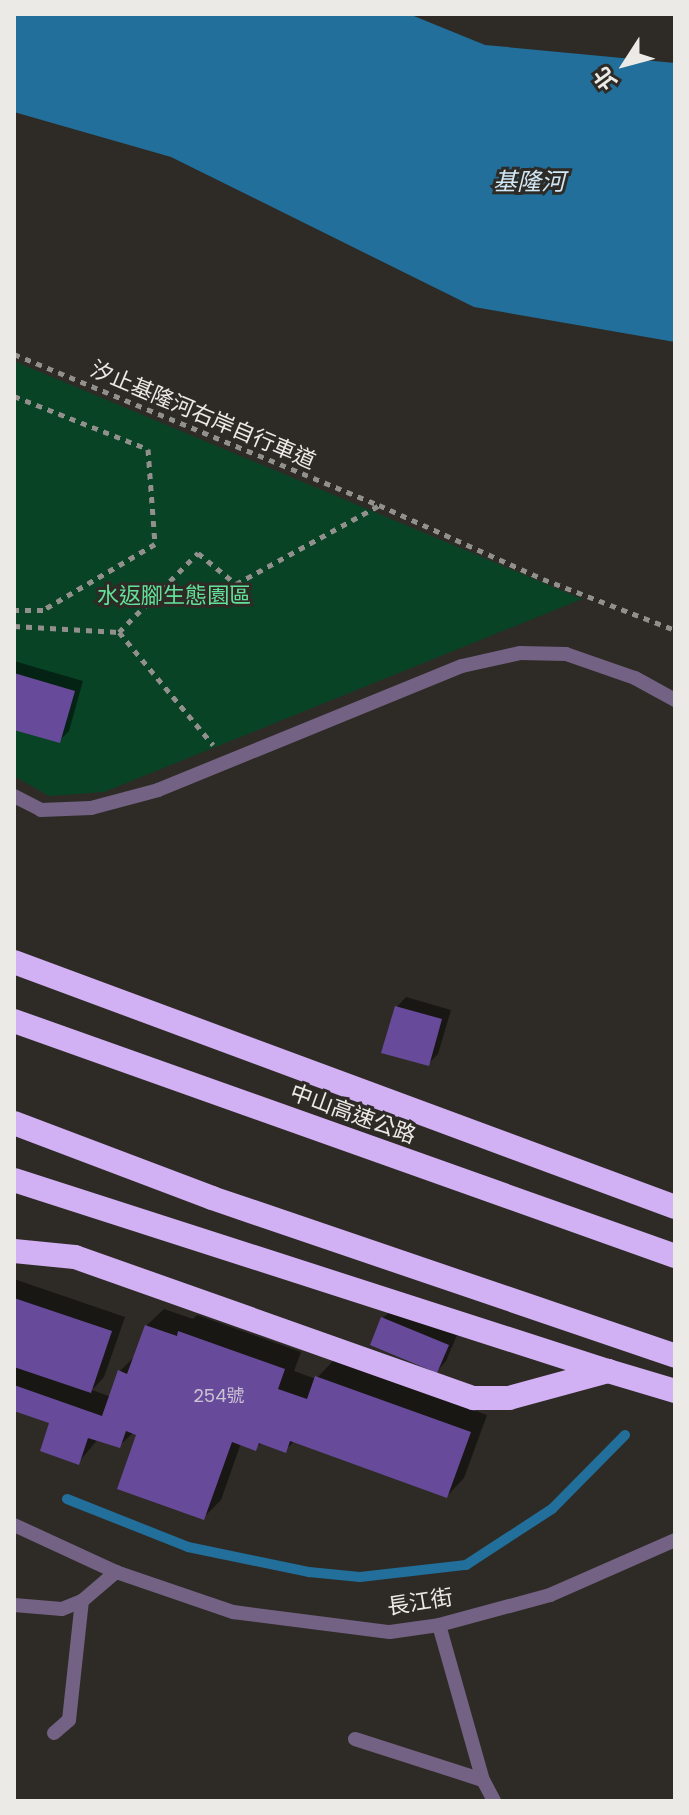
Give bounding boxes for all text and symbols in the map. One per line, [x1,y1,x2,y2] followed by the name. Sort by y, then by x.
[585,24,665,104] north arrow
[586,60,624,96] text: 北
[493,168,565,196] water label: 基隆河
[86,356,320,474] street label: 汐止基隆河右岸自行車道
[97,583,251,609] park label: 水返腳生態園區
[286,1079,420,1149] street label: 中山高速公路
[194,1385,244,1407] house number: 254號
[385,1584,455,1620] street label: 長江街

